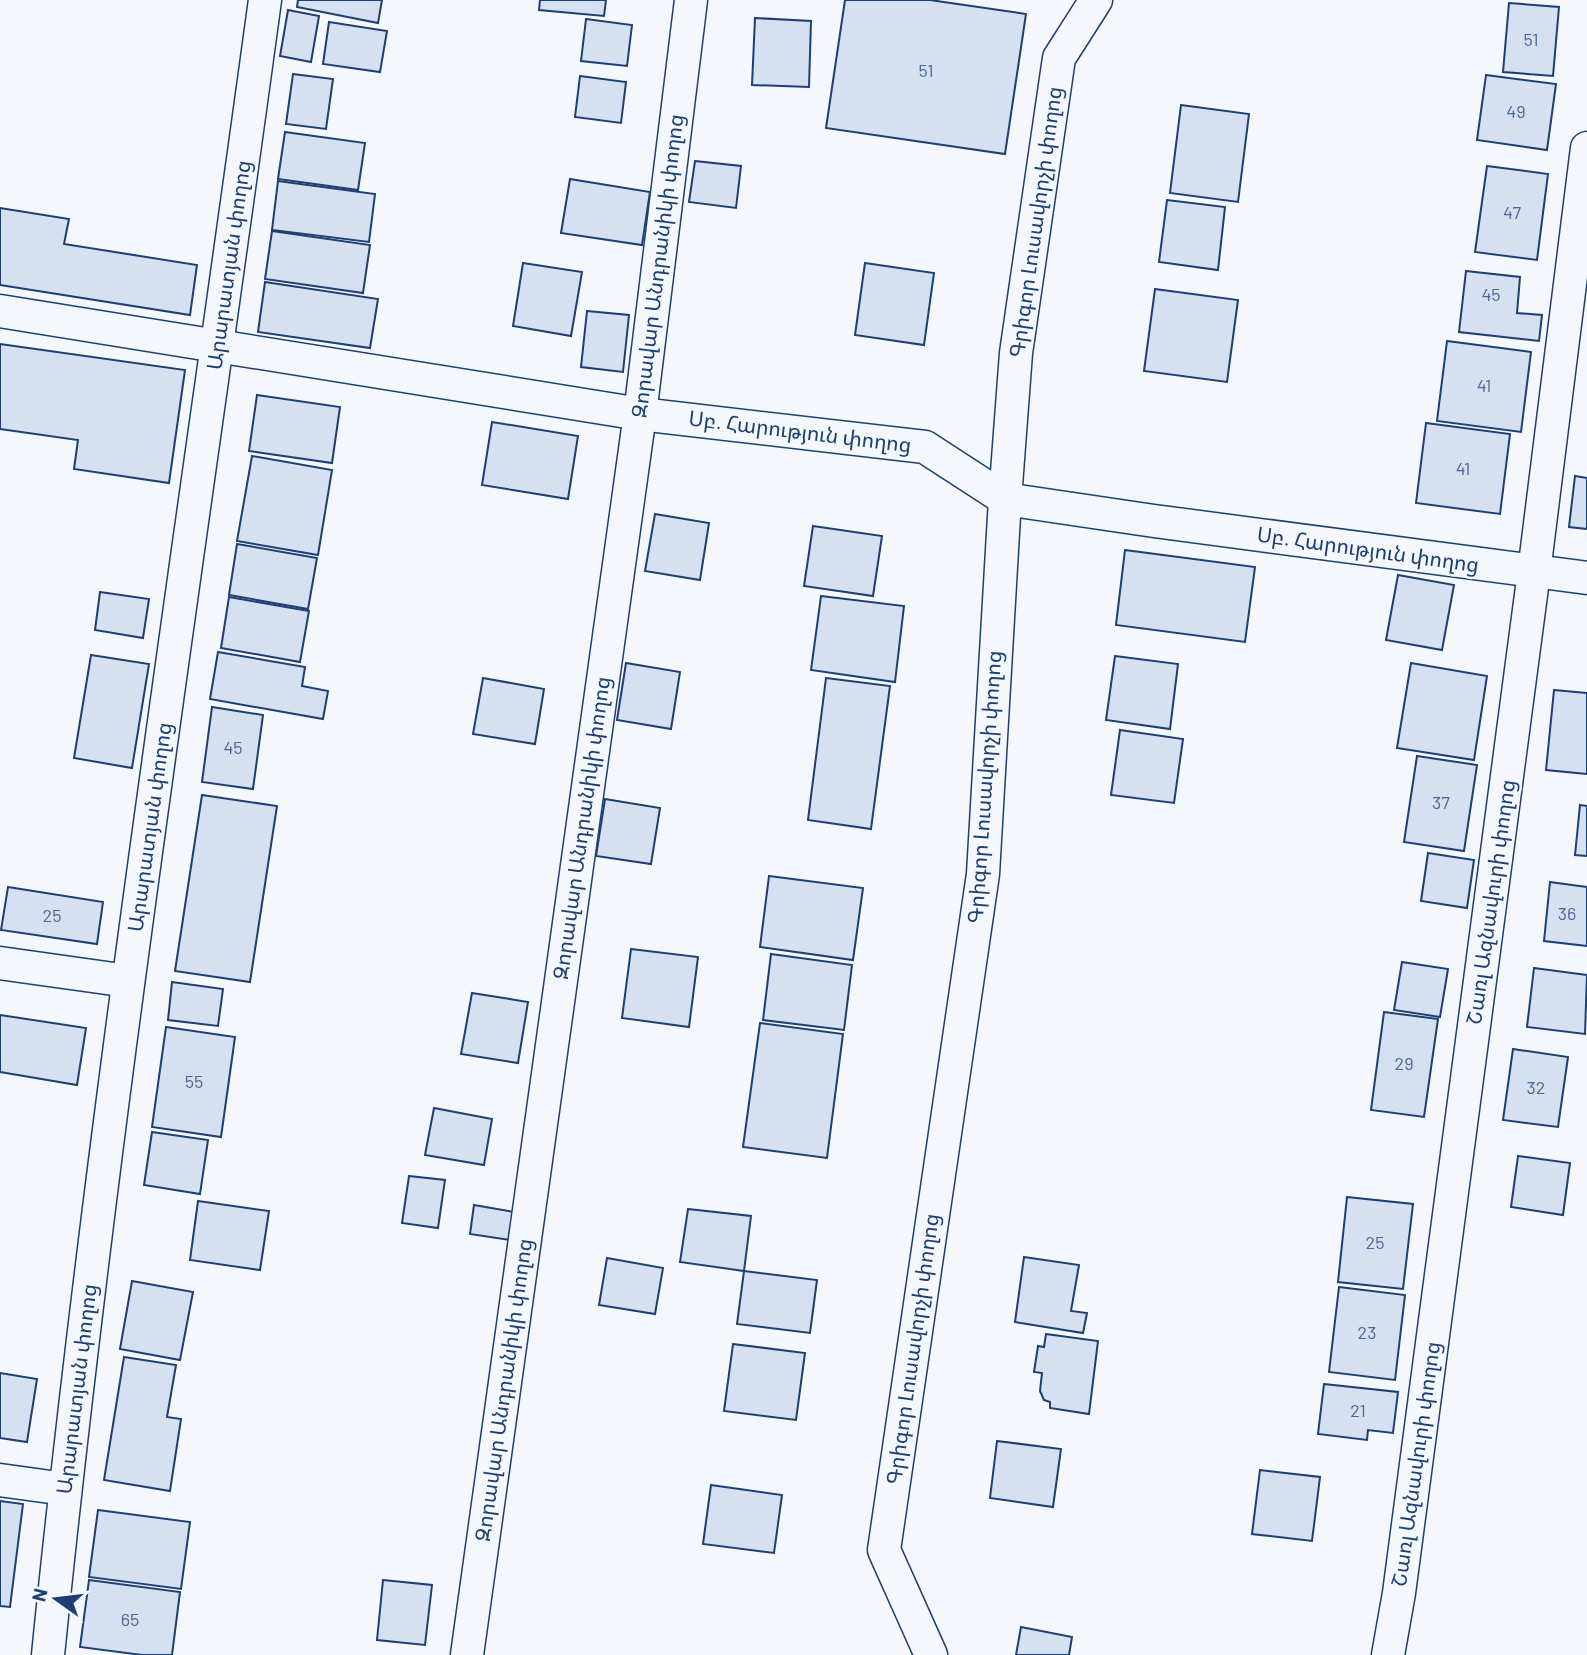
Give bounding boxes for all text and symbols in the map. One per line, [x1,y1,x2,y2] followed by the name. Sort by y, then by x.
[1523,28,1539,50] house number: 51
[918,59,934,81] house number: 51
[1003,85,1067,359] street label: Գրիգոր Լուսավորչի փողոց
[1506,100,1526,122] house number: 49
[625,112,689,419] street label: Զորավար Անդրանիկի փողոց
[200,158,256,371] street label: Արարատյան փողոց
[1503,201,1521,223] house number: 47
[1481,283,1501,305] house number: 45
[1477,374,1491,396] house number: 41
[687,404,913,458] street label: Սբ. Հարություն փողոց
[1456,457,1470,479] house number: 41
[1255,521,1481,577] street label: Սբ. Հարություն փողոց
[961,650,1007,924] street label: Գրիգոր Լուսավորչի փողոց
[547,675,615,981] street label: Զորավար Անդրանիկի փողոց
[121,720,177,933] street label: Արարատյան փողոց
[223,736,243,758] house number: 45
[1460,778,1520,1026] street label: Շառլ Ազնավուրի փողոց
[1432,791,1450,813] house number: 37
[1558,902,1576,924] house number: 36
[43,904,61,926] house number: 25
[1394,1052,1414,1074] house number: 29
[185,1070,203,1092] house number: 55
[1527,1076,1545,1098] house number: 32
[880,1212,944,1486] street label: Գրիգոր Լուսավորչի փողոց
[1366,1231,1384,1253] house number: 25
[469,1237,537,1543] street label: Զորավար Անդրանիկի փողոց
[50,1282,102,1495] street label: Արարատյան փողոց
[1358,1321,1376,1343] house number: 23
[1385,1340,1445,1588] street label: Շառլ Ազնավուրի փողոց
[1350,1399,1366,1421] house number: 21
[21,1564,91,1634] north arrow
[26,1586,52,1604] text: N
[121,1608,139,1630] house number: 65

